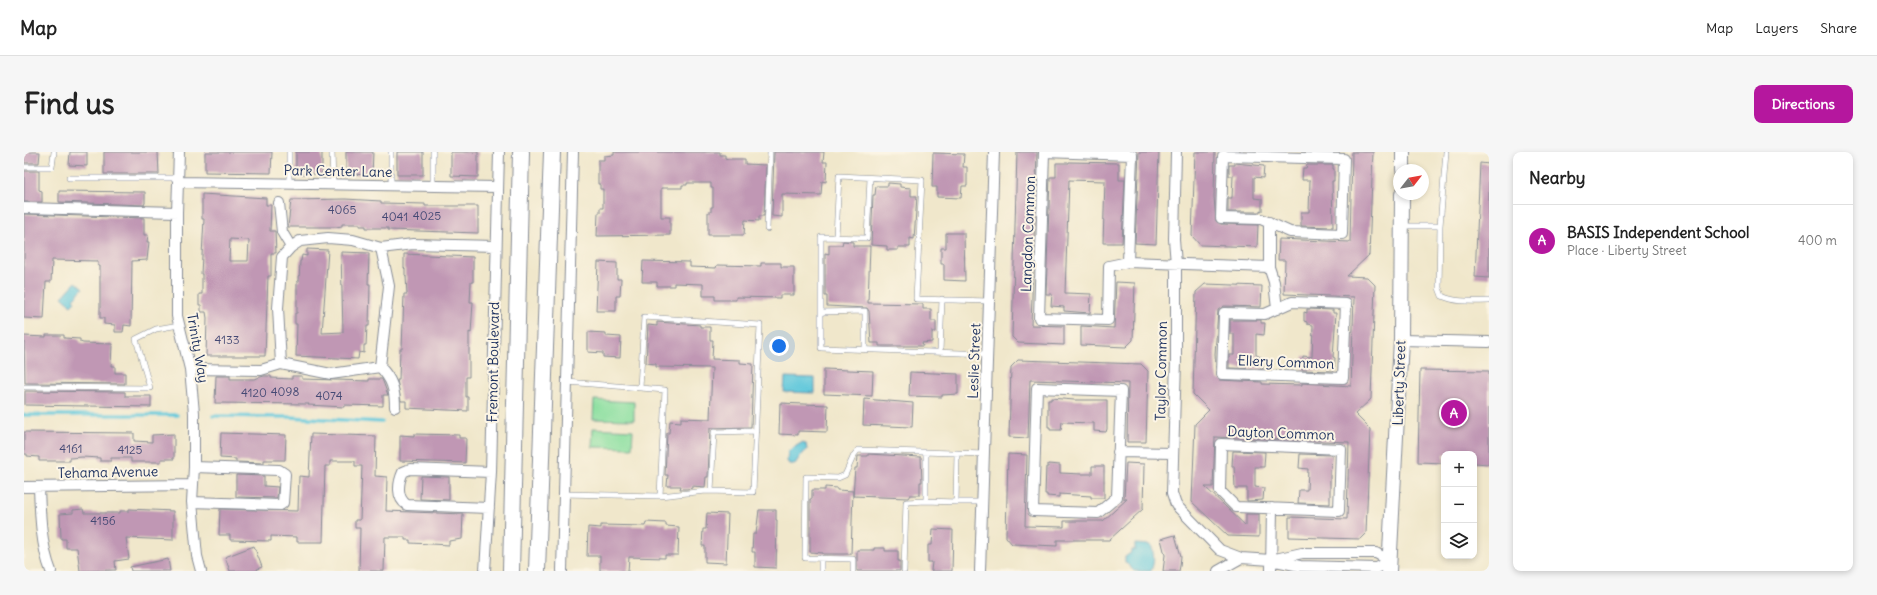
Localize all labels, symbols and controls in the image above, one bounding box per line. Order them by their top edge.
text: Map [20,16,57,40]
text: Map [1706,19,1733,37]
text: Layers [1755,19,1798,37]
text: Share [1820,19,1857,37]
button: Directions [1754,85,1853,123]
text: Find us [24,86,115,122]
street label: Park Center Lane [283,161,393,181]
north arrow [1393,164,1429,200]
text: Nearby [1529,167,1585,189]
street label: Langdon Common [1017,175,1039,293]
house number: 4065 [328,202,356,217]
house number: 4025 [413,208,441,223]
house number: 4041 [382,209,408,224]
text: BASIS Independent School [1567,223,1749,242]
text: A [1538,232,1546,249]
text: 400 m [1798,232,1837,249]
text: Place · Liberty Street [1567,242,1687,259]
street label: Fremont Boulevard [483,301,503,423]
street label: Trinity Way [183,312,213,384]
street label: Taylor Common [1151,321,1171,421]
street label: Leslie Street [964,323,984,399]
house number: 4133 [214,332,240,347]
your location [769,336,789,356]
street label: Liberty Street [1389,340,1409,426]
street label: Ellery Common [1237,351,1335,373]
house number: 4098 [271,384,299,399]
house number: 4120 [241,385,267,400]
house number: 4074 [315,388,343,403]
pin: A [1441,398,1467,428]
street label: Dayton Common [1227,422,1335,444]
house number: 4161 [59,441,83,456]
house number: 4125 [117,442,143,457]
map controls [1441,451,1477,559]
button: + [1441,451,1477,487]
street label: Tehama Avenue [58,462,158,482]
button: − [1441,487,1477,523]
house number: 4156 [90,513,116,528]
button: layers [1441,523,1477,559]

